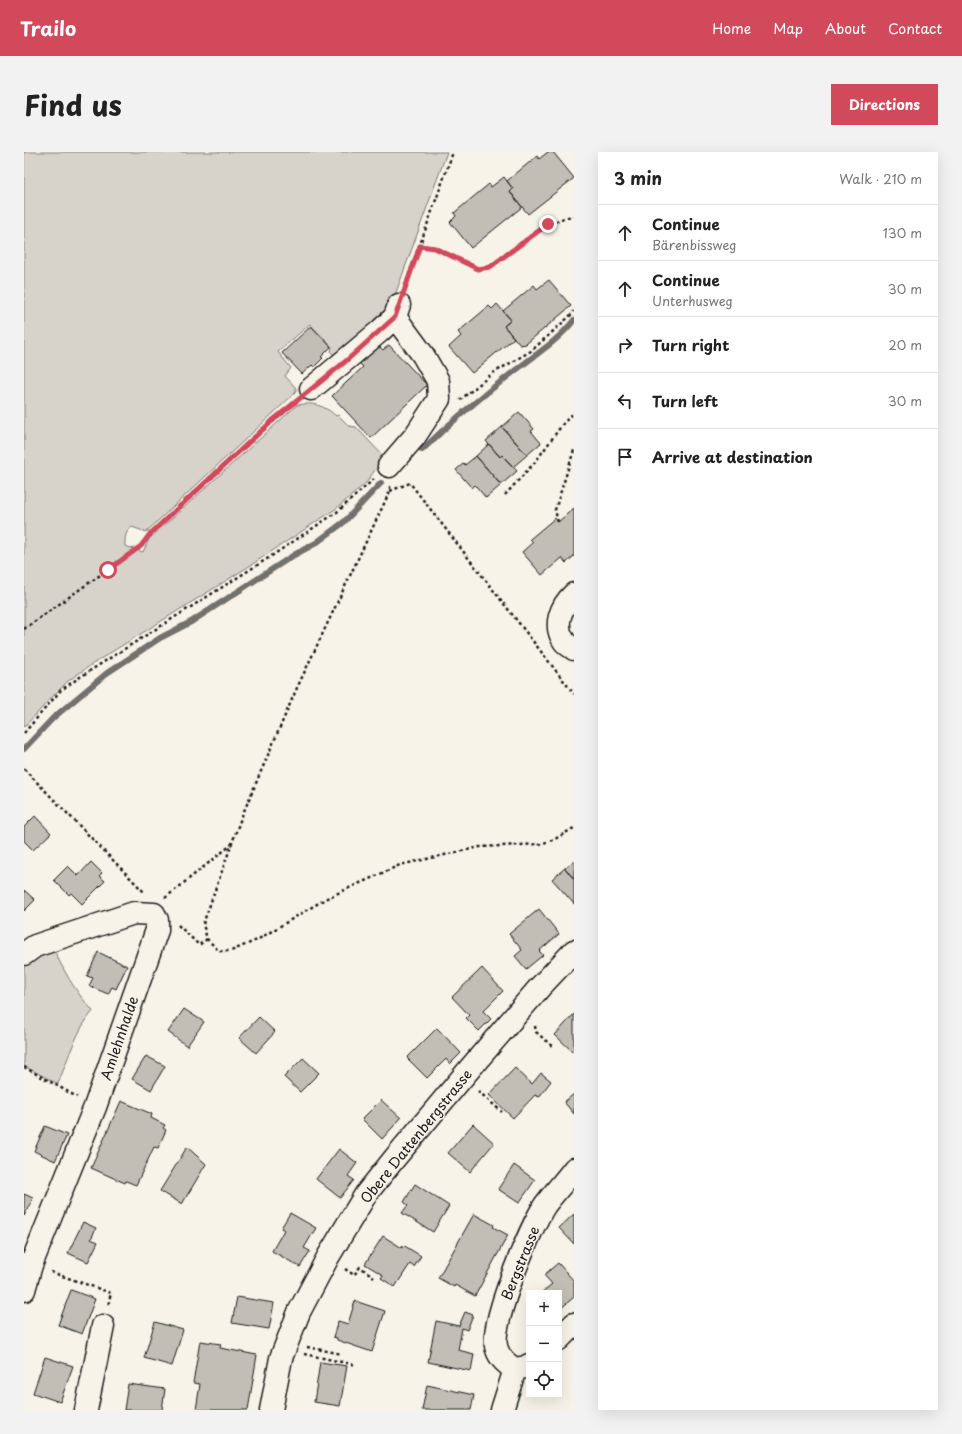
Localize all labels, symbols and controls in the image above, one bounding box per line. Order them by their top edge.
text: Trailo [20,14,76,42]
text: Home [712,18,751,39]
text: Map [773,18,803,39]
text: About [825,18,866,39]
text: Contact [888,18,942,39]
text: Find us [24,83,122,126]
button: Directions [831,84,938,125]
text: 3 min [614,165,662,191]
text: Walk · 210 m [839,169,922,188]
text: Continue [652,212,720,235]
route end [539,215,557,233]
icon: ahead [614,222,636,244]
text: 130 m [883,223,922,242]
text: Bärenbissweg [652,235,737,254]
text: Continue [652,268,720,291]
icon: ahead [614,278,636,300]
text: 30 m [888,279,922,298]
text: Unterhusweg [652,291,733,310]
text: Turn right [652,333,729,356]
icon: right [614,334,636,356]
text: 20 m [888,335,922,354]
text: Turn left [652,389,718,412]
icon: left [614,390,636,412]
text: 30 m [888,391,922,410]
text: Arrive at destination [652,445,813,468]
icon: arrive [614,446,636,468]
route start [99,561,117,579]
street label: Amlehnhalde [95,993,143,1083]
street label: Obere Dattenbergstrasse [355,1064,477,1208]
street label: Bergstrasse [496,1223,544,1303]
map controls [526,1290,562,1398]
button: + [526,1290,562,1326]
button: − [526,1326,562,1362]
button: locate [526,1362,562,1398]

